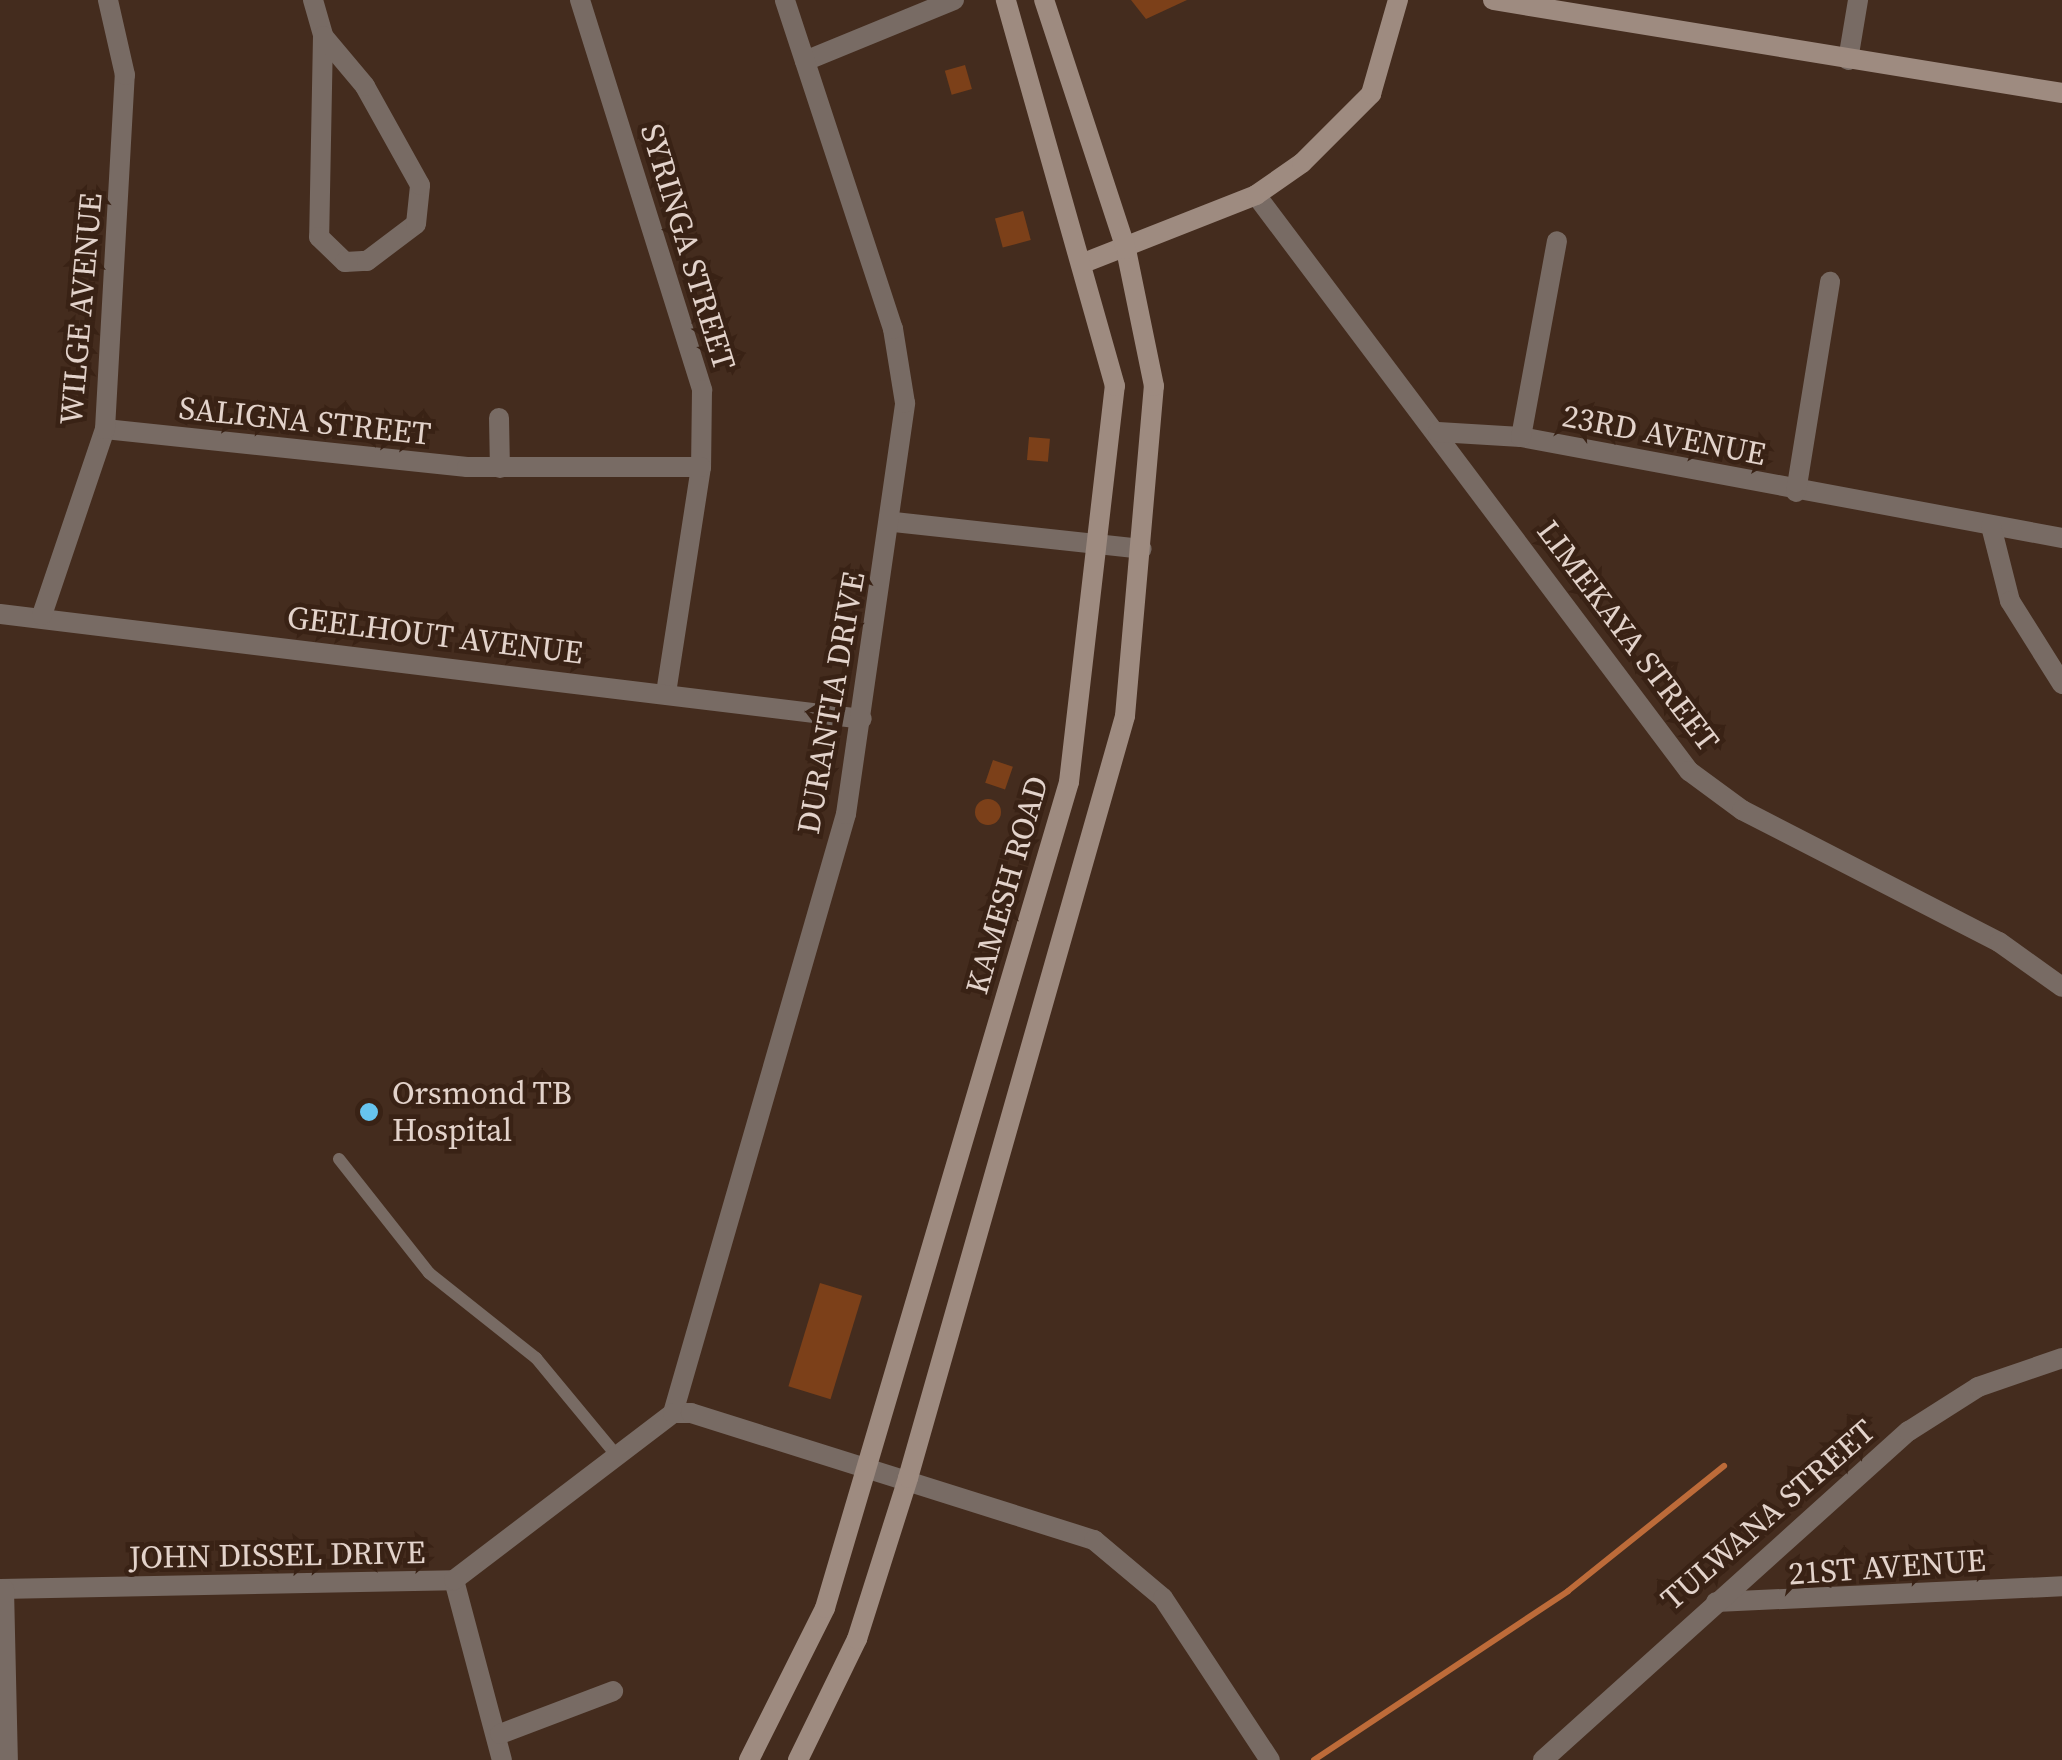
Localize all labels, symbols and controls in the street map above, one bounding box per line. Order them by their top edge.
street label: SYRINGA STREET [632,119,744,375]
street label: WILGE AVENUE [52,191,110,427]
street label: SALIGNA STREET [177,389,433,453]
street label: 23RD AVENUE [1559,396,1769,474]
street label: LIMEKAYA STREET [1529,513,1727,759]
street label: DURANTIA DRIVE [789,569,873,837]
street label: GEELHOUT AVENUE [285,598,585,672]
street label: KAMESH ROAD [958,772,1056,998]
place label: Orsmond TB Hospital [392,1075,573,1150]
marker: Orsmond TB Hospital [356,1099,382,1125]
street label: TULWANA STREET [1653,1412,1883,1618]
street label: JOHN DISSEL DRIVE [128,1533,426,1577]
street label: 21ST AVENUE [1787,1541,1987,1593]

